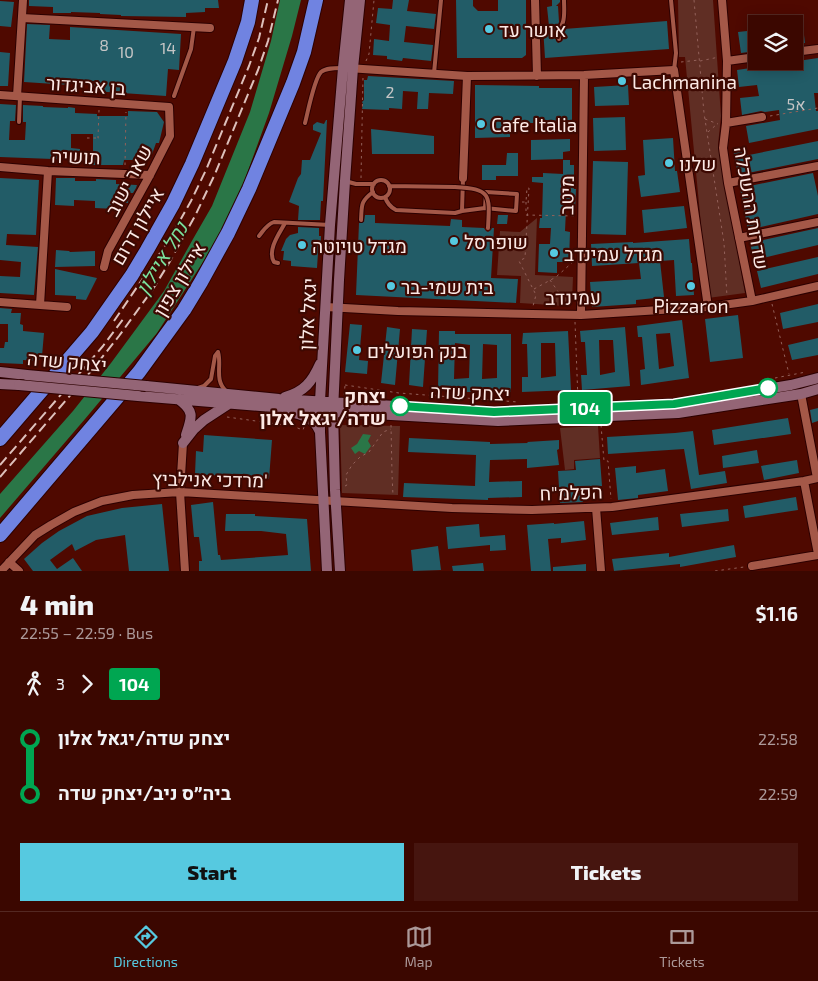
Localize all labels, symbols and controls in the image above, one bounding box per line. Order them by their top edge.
map controls [748,15,803,70]
button: layers [748,15,803,70]
place label: אושר עד [499,18,566,41]
marker: אושר עד [483,23,495,35]
house number: 8 [99,35,109,54]
house number: 14 [160,38,176,57]
house number: 10 [118,42,134,61]
place label: Lachmanina [632,70,737,93]
street label: בן אביגדור [45,71,127,99]
marker: Lachmanina [616,75,628,87]
house number: 2 [386,82,395,101]
house number: 5א [787,94,805,113]
place label: Cafe Italia [491,113,577,136]
marker: Cafe Italia [475,118,487,130]
street label: שאר ישוב [100,140,156,220]
street label: תושיה [51,144,101,168]
street label: שדרות ההשכלה [730,145,774,271]
place label: שלנו [679,152,716,175]
marker: שלנו [663,157,675,169]
street label: מיטב [554,175,578,215]
street label: איילון דרום [106,183,168,269]
water label: נחל איילון [130,216,194,299]
place label: שופרסל [464,230,528,253]
place label: מגדל טויוטה [312,234,407,257]
marker: שופרסל [448,235,460,247]
street label: איילון צפון [148,238,210,320]
marker: מגדל טויוטה [296,239,308,251]
place label: מגדל עמינדב [564,242,663,265]
marker: מגדל עמינדב [548,247,560,259]
place label: בית שמי-בר [401,275,494,298]
street label: יגאל אלון [294,277,320,351]
marker: בית שמי-בר [385,280,397,292]
marker: Pizzaron [685,280,697,292]
street label: עמינדב [545,285,601,309]
place label: Pizzaron [654,294,728,317]
place label: בנק הפועלים [367,339,467,362]
marker: בנק הפועלים [351,344,363,356]
street label: יצחק שדה [26,346,108,376]
unlabelled marker [758,378,778,398]
street label: יצחק שדה [430,379,510,405]
place label: יצחק שדה/יגאל אלון [260,384,386,429]
line badge: 104 [556,392,614,424]
marker: יצחק שדה/יגאל אלון [390,396,410,416]
text: 104 [570,397,600,419]
street label: מרדכי אנילביץ' [152,466,268,492]
street label: הפלמ"ח [539,479,603,505]
text: 4 min [20,587,94,621]
text: $1.16 [756,602,798,625]
text: 22:55 – 22:59 · Bus [20,623,153,642]
icon: walk [20,670,48,698]
icon: forward [73,670,101,698]
text: 104 [119,673,150,695]
text: 3 [56,674,65,693]
text: יצחק שדה/יגאל אלון [58,726,230,749]
text: 22:58 [758,729,798,748]
text: ביה״ס ניב/יצחק שדה [58,781,231,804]
text: 22:59 [759,784,798,803]
button: Start [20,843,404,901]
button: Tickets [414,843,798,901]
tab: Directions [113,923,178,970]
tab: Map [405,923,433,970]
tab: Tickets [659,923,705,970]

